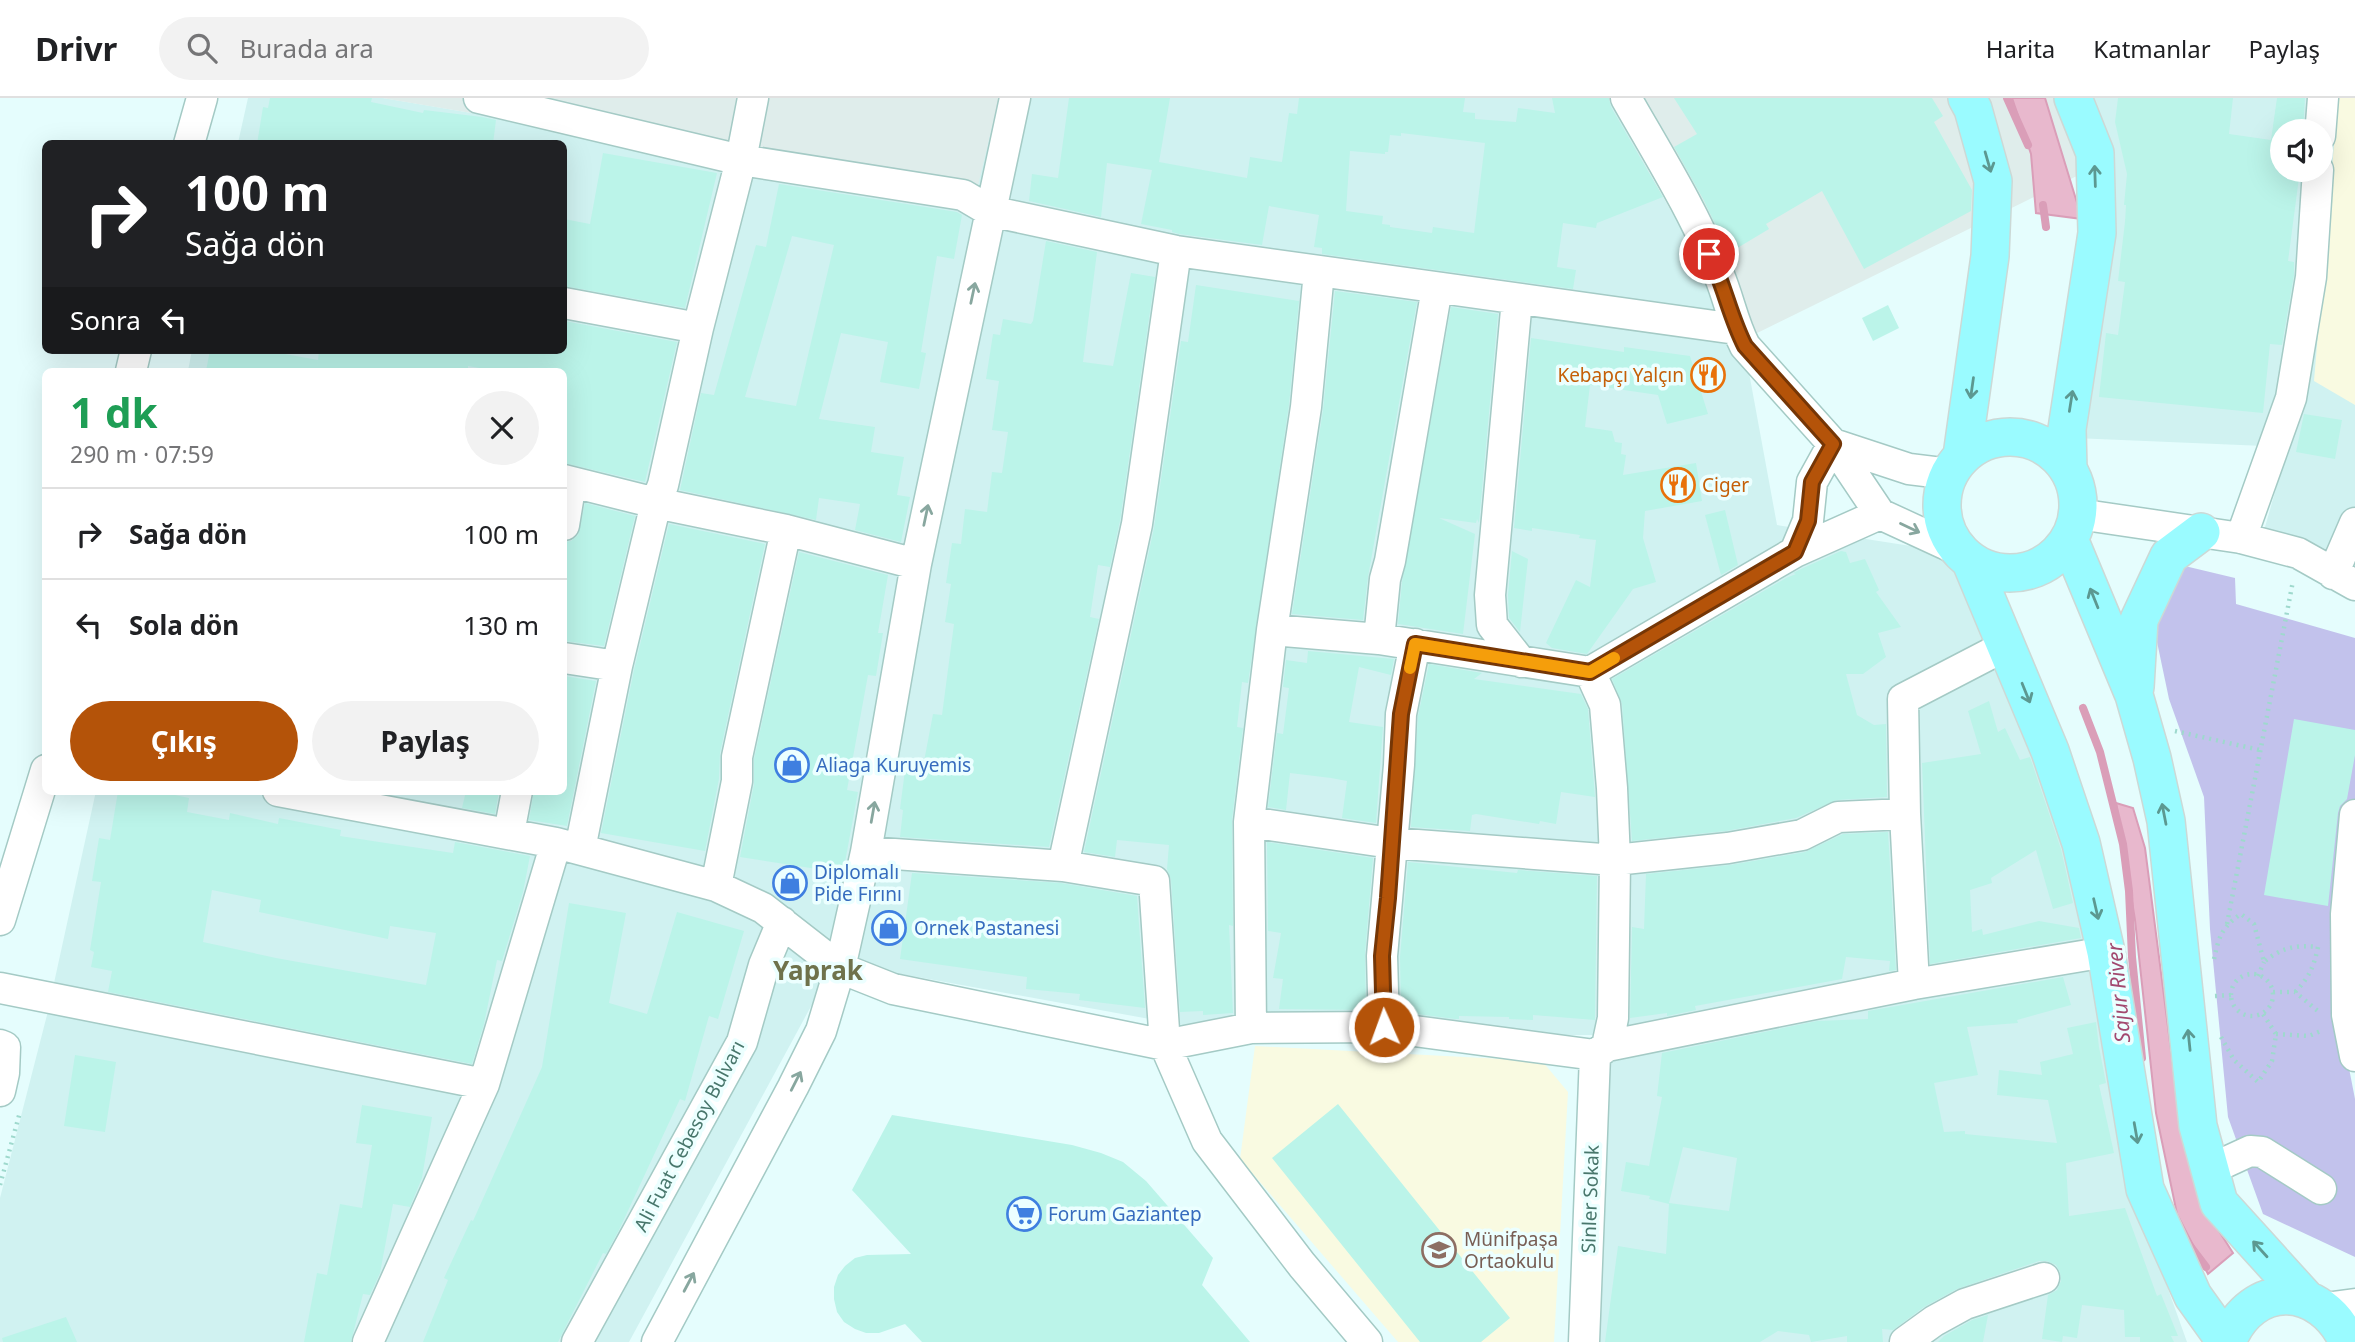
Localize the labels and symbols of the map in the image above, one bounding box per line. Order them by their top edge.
one-way arrow [1982,151,1995,173]
one-way arrow [2089,165,2102,188]
pin [1679,224,1739,284]
one-way arrow [966,282,980,305]
restaurant icon: Kebapçı Yalçın [1689,356,1727,394]
place label: Kebapçı Yalçın [1557,362,1684,388]
one-way arrow [1965,376,1978,399]
one-way arrow [2065,390,2078,413]
restaurant icon: Ciger [1659,466,1697,504]
place label: Ciger [1702,472,1749,498]
one-way arrow [920,504,934,527]
one-way arrow [1899,521,1920,535]
one-way arrow [2087,588,2100,610]
one-way arrow [2021,681,2034,703]
shop icon: Aliaga Kuruyemis [773,746,811,784]
place label: Aliaga Kuruyemis [816,752,971,778]
one-way arrow [867,801,880,824]
one-way arrow [2156,803,2170,826]
place label: Diplomalı Pide Fırını [814,859,902,907]
shop icon: Diplomalı Pide Fırını [771,864,809,902]
one-way arrow [2090,897,2103,920]
shop icon: Ornek Pastanesi [870,909,908,947]
place label: Ornek Pastanesi [914,915,1059,941]
water label: Sajur River [2100,940,2136,1044]
district label: Yaprak [773,952,864,988]
position arrow [1347,990,1421,1064]
one-way arrow [2183,1030,2196,1052]
street label: Ali Fuat Cebesoy Bulvarı [628,1036,750,1236]
one-way arrow [789,1071,803,1092]
one-way arrow [2130,1121,2143,1144]
street label: Sinler Sokak [1575,1144,1605,1254]
supermarket icon: Forum Gaziantep [1005,1195,1043,1233]
place label: Forum Gaziantep [1048,1201,1202,1227]
place label: Münifpaşa Ortaokulu [1464,1226,1558,1274]
school or university icon: Münifpaşa Ortaokulu [1420,1231,1458,1269]
one-way arrow [2253,1240,2269,1258]
one-way arrow [683,1272,696,1293]

